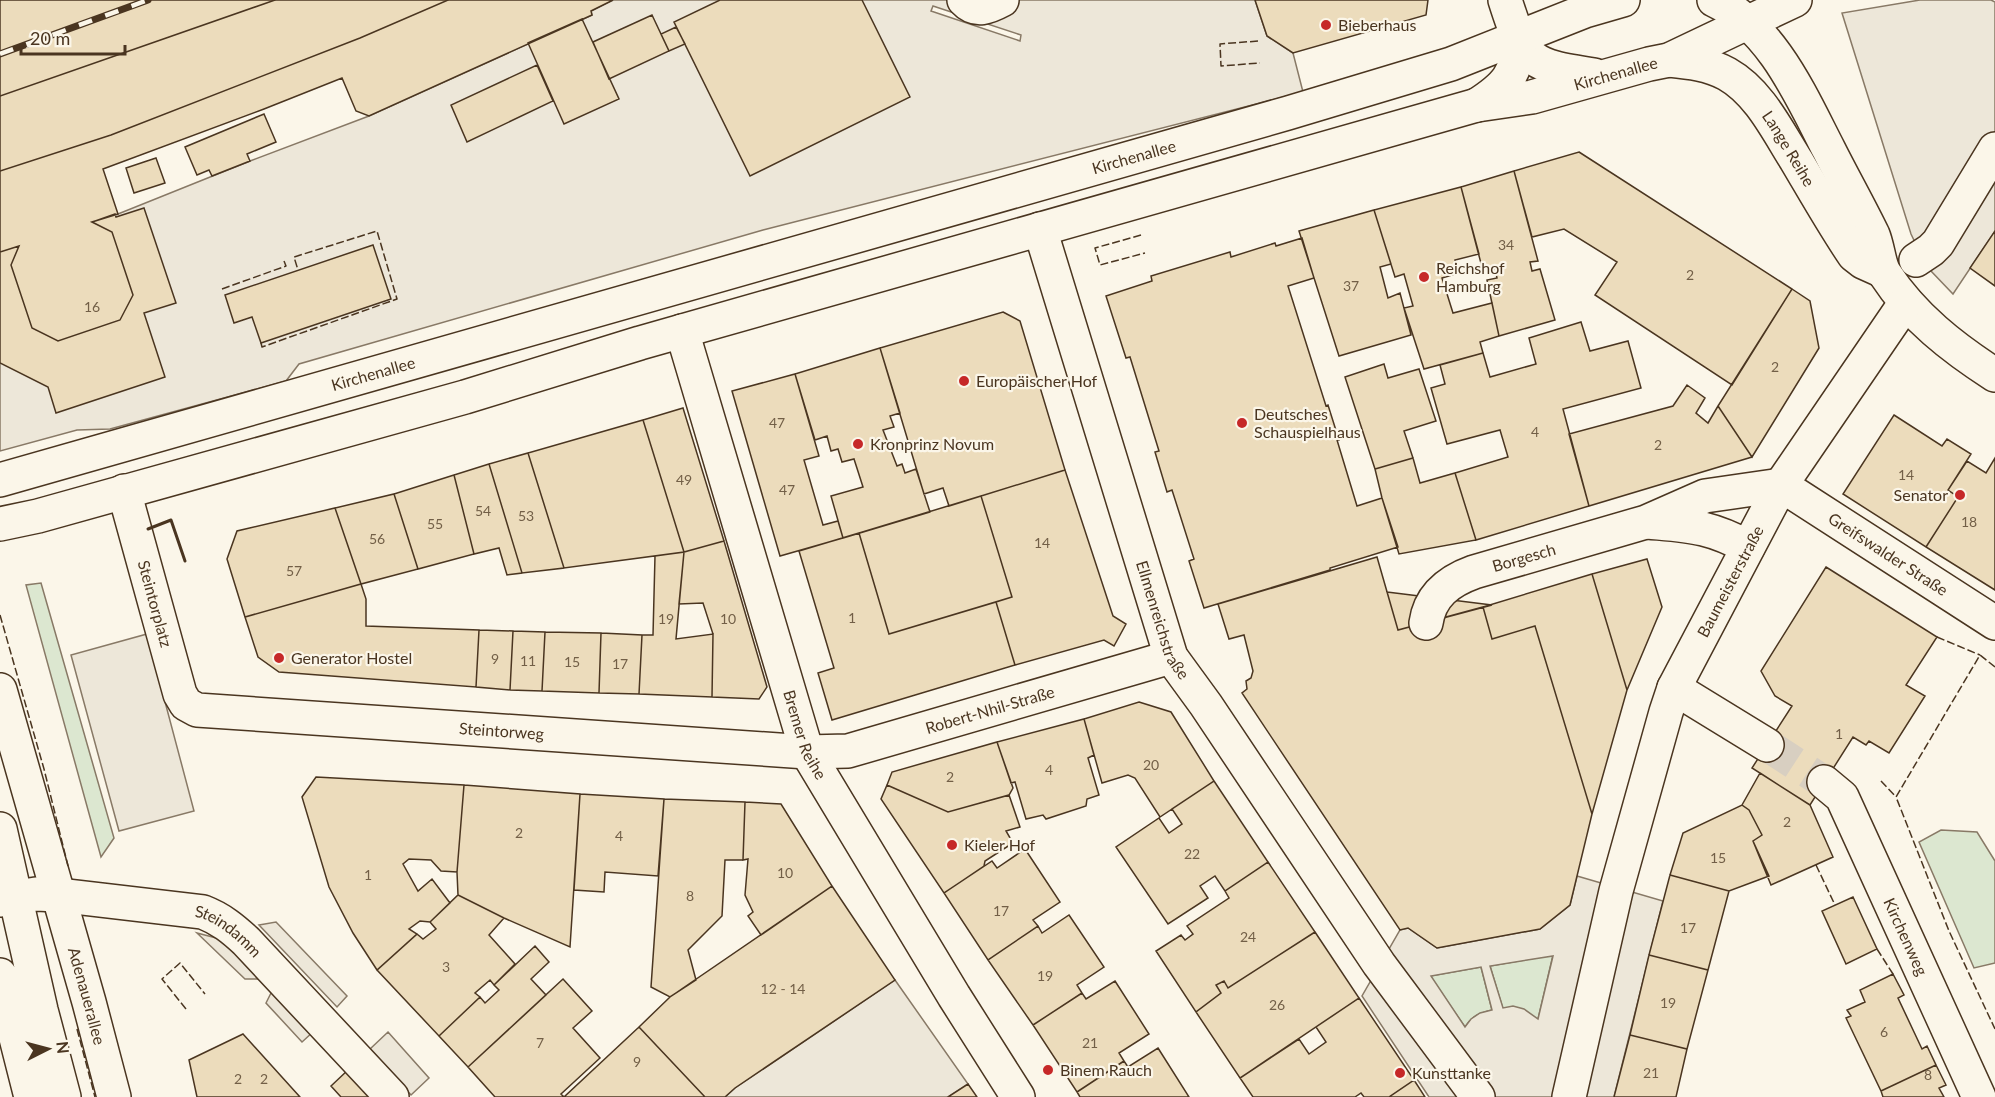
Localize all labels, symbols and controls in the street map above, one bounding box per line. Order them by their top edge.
place label: Bieberhaus [1338,15,1416,34]
scale bar [21,18,124,56]
marker: Bieberhaus [1319,18,1333,32]
text: 20 m [30,27,70,49]
street label: Kirchenallee [1571,53,1659,94]
street label: Lange Reihe [1759,107,1819,190]
street label: Kirchenallee [1090,135,1178,177]
house number: 34 [1498,236,1514,253]
place label: Reichshof Hamburg [1436,258,1505,295]
house number: 2 [1686,266,1694,283]
marker: Reichshof Hamburg [1417,270,1431,284]
house number: 37 [1343,277,1359,294]
house number: 16 [84,298,100,315]
street label: Kirchenallee [329,352,417,394]
house number: 2 [1771,358,1779,375]
place label: Europäischer Hof [976,371,1098,390]
marker: Europäischer Hof [957,374,971,388]
place label: Deutsches Schauspielhaus [1254,404,1361,441]
house number: 47 [769,414,785,431]
marker: Deutsches Schauspielhaus [1235,416,1249,430]
house number: 4 [1531,423,1539,440]
place label: Kronprinz Novum [870,434,994,453]
house number: 2 [1654,436,1662,453]
marker: Kronprinz Novum [851,437,865,451]
house number: 14 [1898,466,1914,483]
house number: 49 [676,471,692,488]
house number: 47 [779,481,795,498]
place label: Senator [1894,485,1948,504]
marker: Senator [1953,488,1967,502]
house number: 54 [475,502,491,519]
house number: 53 [518,507,534,524]
street label: Greifswalder Straße [1825,508,1952,599]
house number: 18 [1961,513,1977,530]
house number: 55 [427,515,443,532]
street label: Baumeisterstraße [1693,522,1767,640]
house number: 56 [369,530,385,547]
house number: 14 [1034,534,1050,551]
street label: Borgesch [1490,539,1558,575]
street label: Steintorplatz [135,558,177,649]
street label: Ellmenreichstraße [1133,558,1194,683]
house number: 57 [286,562,302,579]
house number: 1 [848,609,856,626]
house number: 19 [658,610,674,627]
house number: 10 [720,610,736,627]
place label: Generator Hostel [291,648,412,667]
house number: 9 [491,650,499,667]
marker: Generator Hostel [272,651,286,665]
house number: 11 [520,652,536,669]
house number: 15 [564,653,580,670]
house number: 17 [612,655,628,672]
street label: Robert-Nhil-Straße [923,681,1057,737]
street label: Bremer Reihe [780,687,831,782]
street label: Steintorweg [458,718,545,743]
house number: 1 [1835,725,1843,742]
house number: 20 [1143,756,1159,773]
house number: 4 [1045,761,1053,778]
house number: 2 [946,768,954,785]
house number: 2 [1783,813,1791,830]
house number: 2 [515,824,523,841]
house number: 4 [615,827,623,844]
place label: Kieler Hof [964,835,1036,854]
marker: Kieler Hof [945,838,959,852]
house number: 22 [1184,845,1200,862]
house number: 15 [1710,849,1726,866]
house number: 10 [777,864,793,881]
house number: 1 [364,866,372,883]
house number: 8 [686,887,694,904]
street label: Kirchenweg [1880,895,1932,978]
street label: Steindamm [194,901,266,961]
house number: 17 [993,902,1009,919]
house number: 17 [1680,919,1696,936]
house number: 24 [1240,928,1256,945]
street label: Adenauerallee [65,945,110,1047]
house number: 3 [442,958,450,975]
house number: 19 [1037,967,1053,984]
house number: 12 - 14 [761,980,805,997]
house number: 19 [1660,994,1676,1011]
house number: 26 [1269,996,1285,1013]
north arrow [18,1019,78,1079]
house number: 6 [1880,1023,1888,1040]
house number: 7 [536,1034,544,1051]
house number: 21 [1082,1034,1098,1051]
text: N [53,1040,74,1055]
house number: 9 [633,1053,641,1070]
place label: Binem Rauch [1060,1060,1152,1079]
marker: Binem Rauch [1041,1063,1055,1077]
place label: Kunsttanke [1412,1063,1491,1082]
house number: 21 [1643,1064,1659,1081]
marker: Kunsttanke [1393,1066,1407,1080]
house number: 8 [1924,1066,1932,1083]
house number: 2 [234,1070,242,1087]
house number: 2 [260,1070,268,1087]

